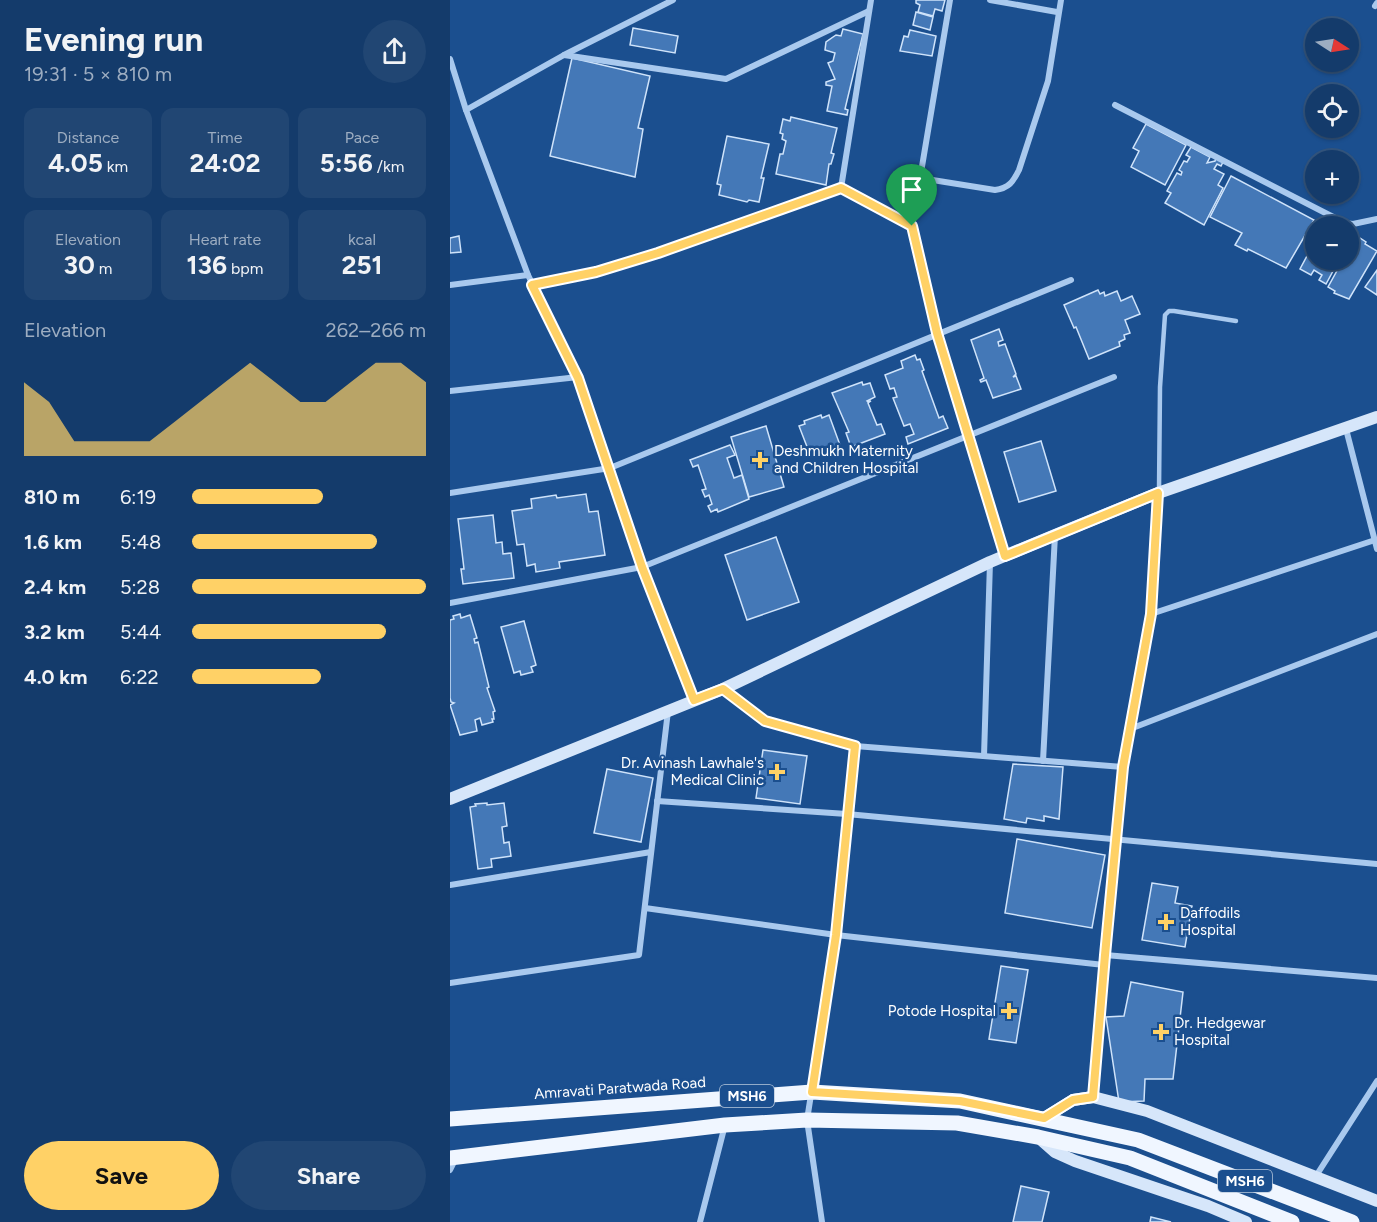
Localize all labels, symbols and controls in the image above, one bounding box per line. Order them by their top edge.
north arrow [1305,18,1359,72]
map controls [1305,18,1359,270]
text: Evening run [24,20,203,59]
button: share [363,20,426,83]
text: 19:31 · 5 × 810 m [24,62,172,86]
button: locate [1305,84,1359,138]
text: Distance [57,128,119,147]
text: Time [208,128,242,147]
text: Pace [345,128,379,147]
text: 4.05 [48,147,103,179]
text: 24:02 [189,147,261,179]
text: 5:56 [320,147,373,179]
button: + [1305,150,1359,204]
text: km [103,157,128,176]
text: /km [373,157,404,176]
pin [886,164,937,226]
icon: arrive [895,173,928,206]
button: − [1305,216,1359,270]
text: Elevation [55,230,121,249]
text: Heart rate [189,230,261,249]
text: kcal [348,230,376,249]
text: 30 [64,249,95,281]
text: 136 [187,249,227,281]
text: 251 [341,249,383,281]
text: m [95,259,112,278]
text: bpm [227,259,263,278]
text: Elevation [24,318,106,342]
text: 262–266 m [326,318,426,342]
place label: Deshmukh Maternity and Children Hospital [774,442,919,477]
marker: Deshmukh Maternity and Children Hospital [751,451,769,469]
text: 810 m [24,485,80,509]
text: 6:19 [120,485,156,509]
text: 1.6 km [24,530,82,554]
text: 5:48 [120,530,161,554]
text: 2.4 km [24,575,86,599]
text: 5:28 [120,575,160,599]
text: 3.2 km [24,620,85,644]
text: 5:44 [120,620,161,644]
text: 4.0 km [24,665,88,689]
text: 6:22 [120,665,159,689]
place label: Dr. Avinash Lawhale's Medical Clinic [621,754,764,789]
marker: Dr. Avinash Lawhale's Medical Clinic [768,763,786,781]
place label: Daffodils Hospital [1180,904,1240,939]
marker: Daffodils Hospital [1157,913,1175,931]
place label: Potode Hospital [888,1002,996,1020]
marker: Potode Hospital [1000,1002,1018,1020]
place label: Dr. Hedgewar Hospital [1174,1014,1266,1049]
marker: Dr. Hedgewar Hospital [1152,1023,1170,1041]
street label: Amravati Paratwada Road [534,1073,706,1103]
road number: MSH6 [720,1085,774,1107]
button: Save [24,1141,219,1210]
button: Share [231,1141,426,1210]
road number: MSH6 [1218,1170,1272,1192]

